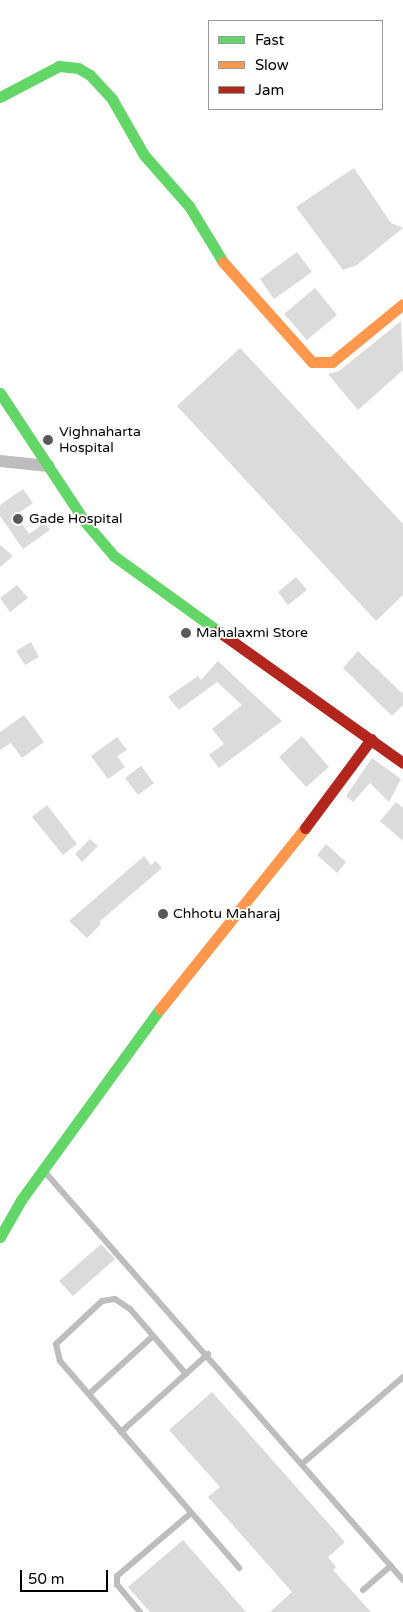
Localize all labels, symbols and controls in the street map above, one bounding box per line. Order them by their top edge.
legend [208,20,383,110]
text: Fast [255,31,284,49]
text: Slow [255,56,289,74]
text: Jam [255,81,284,99]
place label: Vighnaharta Hospital [59,424,141,457]
marker: Vighnaharta Hospital [41,433,55,447]
place label: Gade Hospital [29,511,122,527]
marker: Gade Hospital [11,512,25,526]
place label: Mahalaxmi Store [196,625,308,641]
marker: Mahalaxmi Store [180,627,192,639]
place label: Chhotu Maharaj [173,906,280,922]
marker: Chhotu Maharaj [157,908,169,920]
scale bar [22,1560,110,1592]
text: 50 m [28,1570,65,1588]

